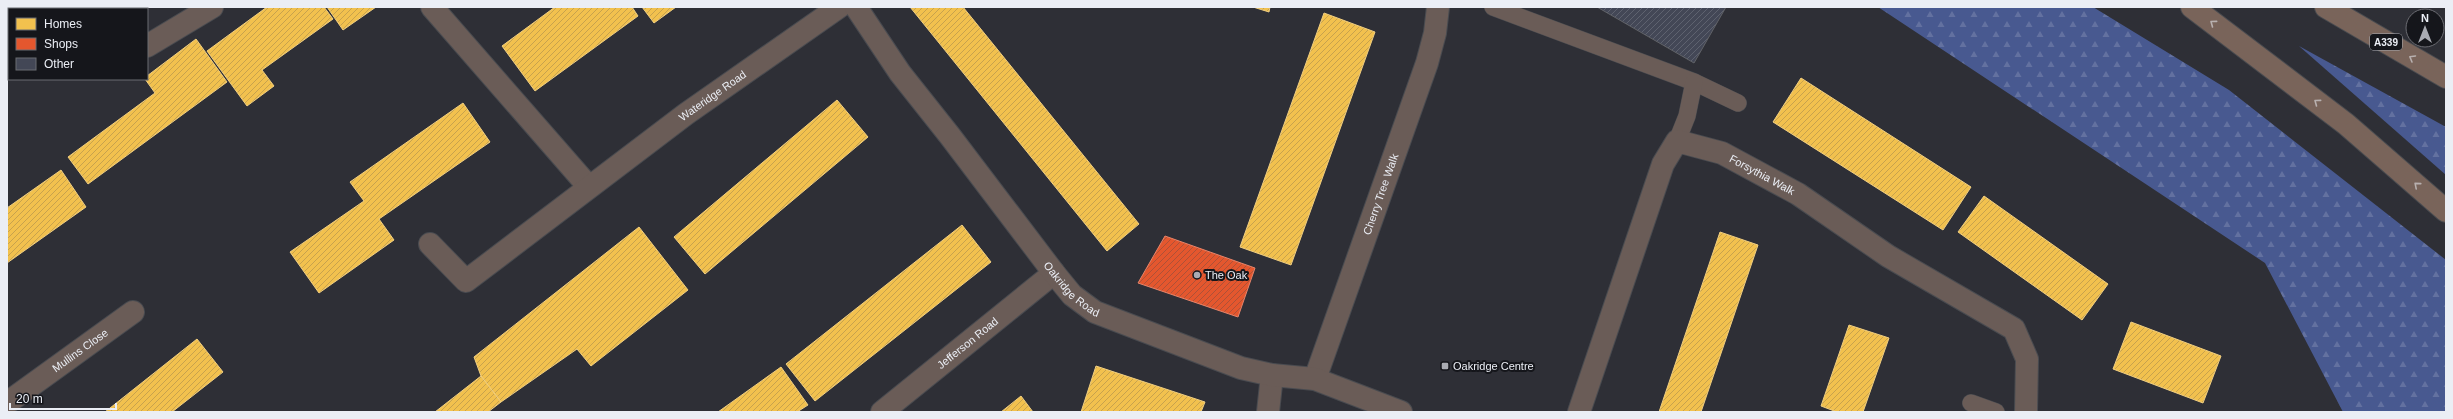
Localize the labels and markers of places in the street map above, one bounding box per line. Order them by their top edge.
place label: The Oak [1205,269,1248,281]
marker: The Oak [1192,270,1202,280]
place label: Oakridge Centre [1453,360,1534,372]
marker: Oakridge Centre [1440,361,1450,371]

